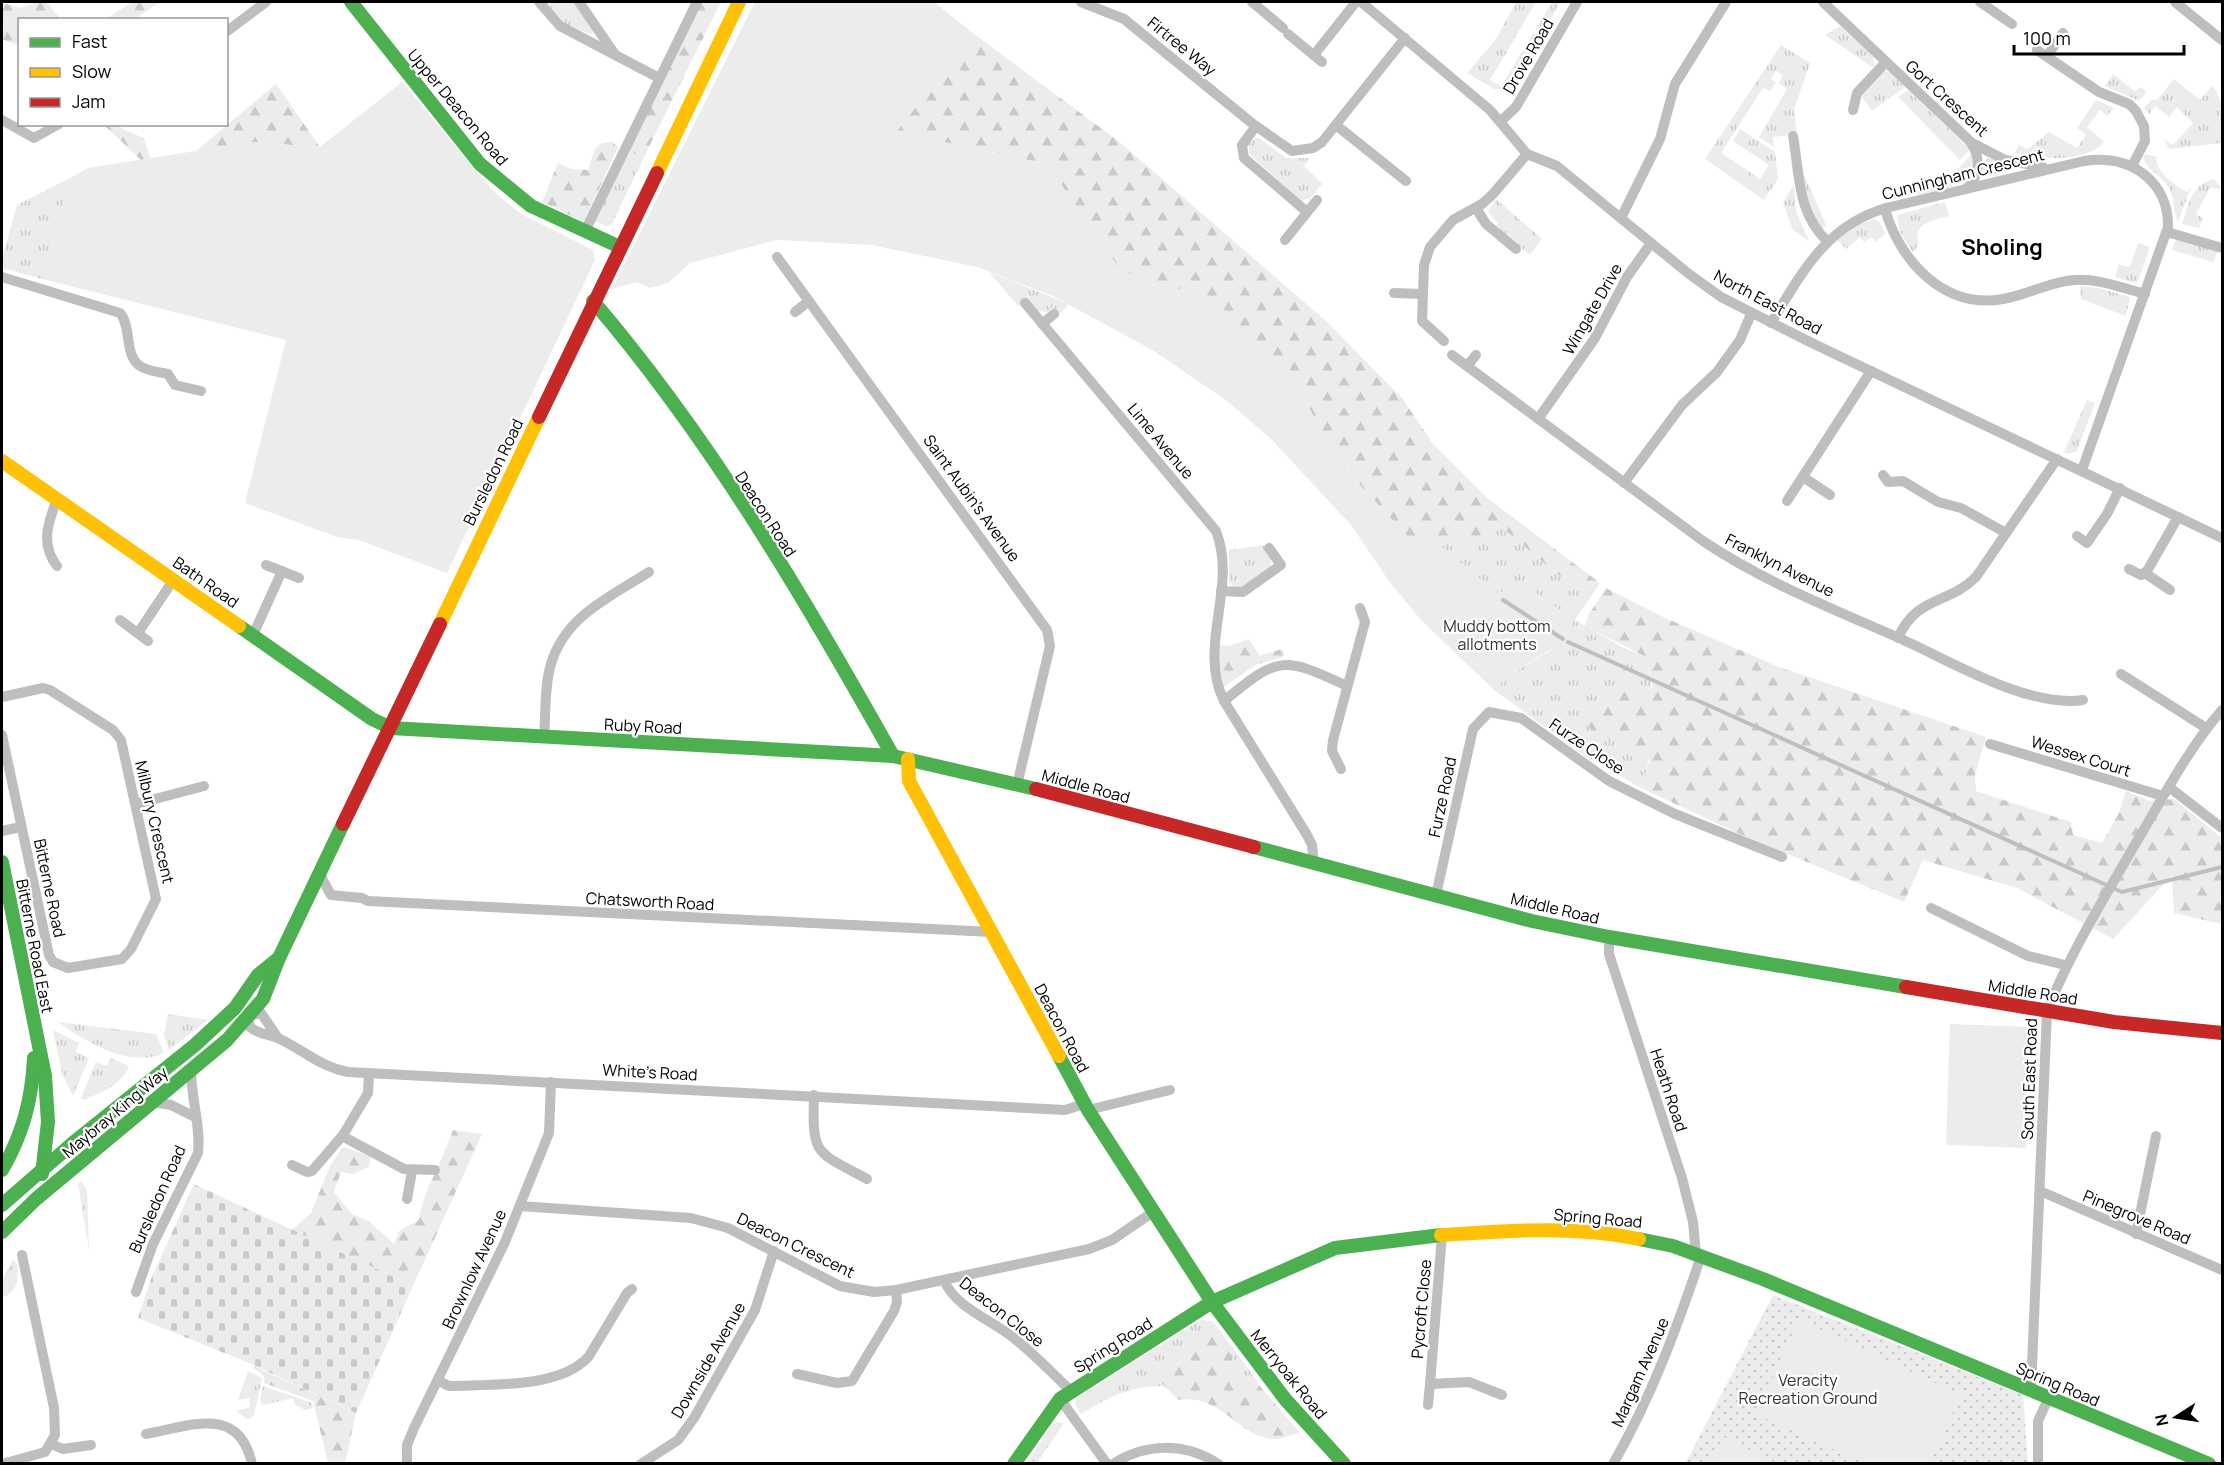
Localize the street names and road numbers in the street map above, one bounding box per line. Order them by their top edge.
street label: Firtree Way [1143,11,1221,81]
street label: Drove Road [1498,14,1558,98]
street label: Upper Deacon Road [403,44,513,170]
street label: Gort Crescent [1901,55,1993,141]
street label: Cunningham Crescent [1880,143,2046,205]
street label: Wingate Drive [1557,259,1627,359]
street label: North East Road [1710,264,1826,340]
street label: Lime Avenue [1123,398,1199,484]
street label: Bursledon Road [458,415,528,529]
street label: Saint Aubin's Avenue [918,430,1026,566]
street label: Deacon Road [730,467,802,561]
street label: Franklyn Avenue [1722,528,1838,602]
street label: Bath Road [169,551,243,613]
street label: Ruby Road [603,713,683,739]
street label: Furze Close [1545,713,1629,779]
street label: Wessex Court [2028,730,2134,782]
street label: Furze Road [1423,755,1461,839]
street label: Milbury Crescent [130,758,180,886]
street label: Middle Road [1040,764,1132,808]
street label: Bitterne Road [29,837,71,939]
street label: Bitterne Road East [11,877,59,1015]
street label: Chatsworth Road [585,887,715,915]
street label: Middle Road [1509,887,1601,929]
street label: Middle Road [1987,974,2079,1010]
street label: Deacon Road [1029,980,1095,1076]
street label: South East Road [2016,1018,2042,1140]
street label: Heath Road [1645,1046,1693,1134]
street label: White's Road [602,1059,698,1085]
street label: Maybray King Way [57,1061,173,1163]
street label: Bursledon Road [123,1142,191,1256]
street label: Pinegrove Road [2080,1184,2194,1250]
street label: Spring Road [1553,1203,1643,1233]
street label: Brownlow Avenue [437,1206,511,1332]
street label: Deacon Crescent [734,1207,858,1283]
street label: Pycroft Close [1406,1259,1436,1359]
street label: Deacon Close [955,1272,1049,1352]
street label: Downside Avenue [666,1298,750,1422]
street label: Spring Road [1069,1312,1157,1378]
street label: Margam Avenue [1606,1314,1674,1430]
street label: Merryoak Road [1246,1324,1332,1424]
street label: Spring Road [2013,1356,2103,1412]

